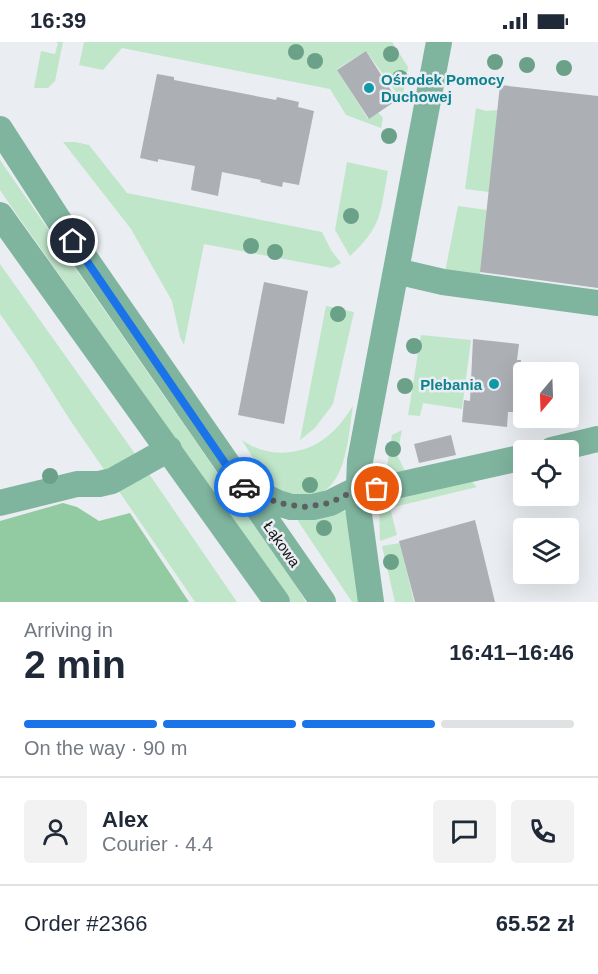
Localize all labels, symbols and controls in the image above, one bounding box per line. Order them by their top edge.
text: 16:39 [30,8,86,33]
place label: Ośrodek Pomocy Duchowej [381,71,505,105]
marker: Ośrodek Pomocy Duchowej [362,81,376,95]
pin [47,215,98,266]
icon: home [56,224,89,257]
north arrow [513,362,579,428]
map controls [513,362,579,584]
place label: Plebania [420,376,483,393]
marker: Plebania [487,377,501,391]
button: locate [513,440,579,506]
courier [214,457,274,517]
pin [351,463,402,514]
icon: car [228,471,261,504]
icon: bag [360,472,393,505]
street label: Łąkowa [260,518,304,571]
button: layers [513,518,579,584]
text: Arriving in [24,619,113,641]
text: 16:41–16:46 [449,640,574,665]
text: 2 min [24,643,126,686]
text: On the way · 90 m [24,737,187,759]
button: person [24,800,87,863]
button: chat [433,800,496,863]
button: phone [511,800,574,863]
text: Alex [102,807,148,832]
text: Courier · 4.4 [102,833,213,855]
text: Order #2366 [24,911,148,936]
text: 65.52 zł [496,911,574,936]

